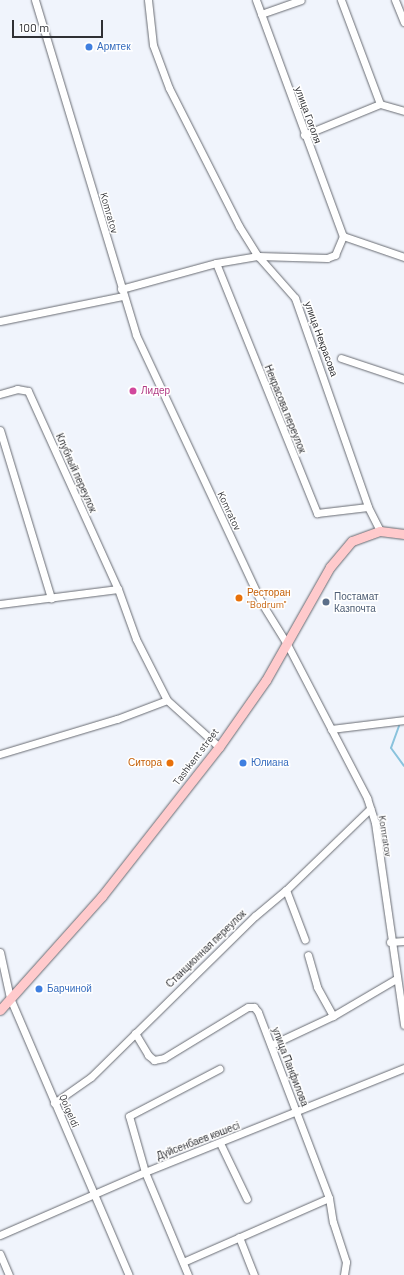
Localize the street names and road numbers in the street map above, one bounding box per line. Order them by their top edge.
street label: улица Гоголя [292,85,324,145]
street label: Komratov [97,191,121,235]
street label: улица Некрасова [302,300,340,378]
street label: Некрасова переулок [262,363,308,455]
street label: Клубный переулок [53,432,99,514]
street label: Komratov [215,489,243,533]
street label: Tashkent street [171,726,221,788]
street label: Komratov [376,814,394,858]
street label: Станционная переулок [164,908,248,990]
street label: улица Панфилова [269,1026,311,1108]
street label: Qoigeldi [57,1093,81,1129]
street label: Дүйсенбаев көшесі [155,1120,241,1162]

